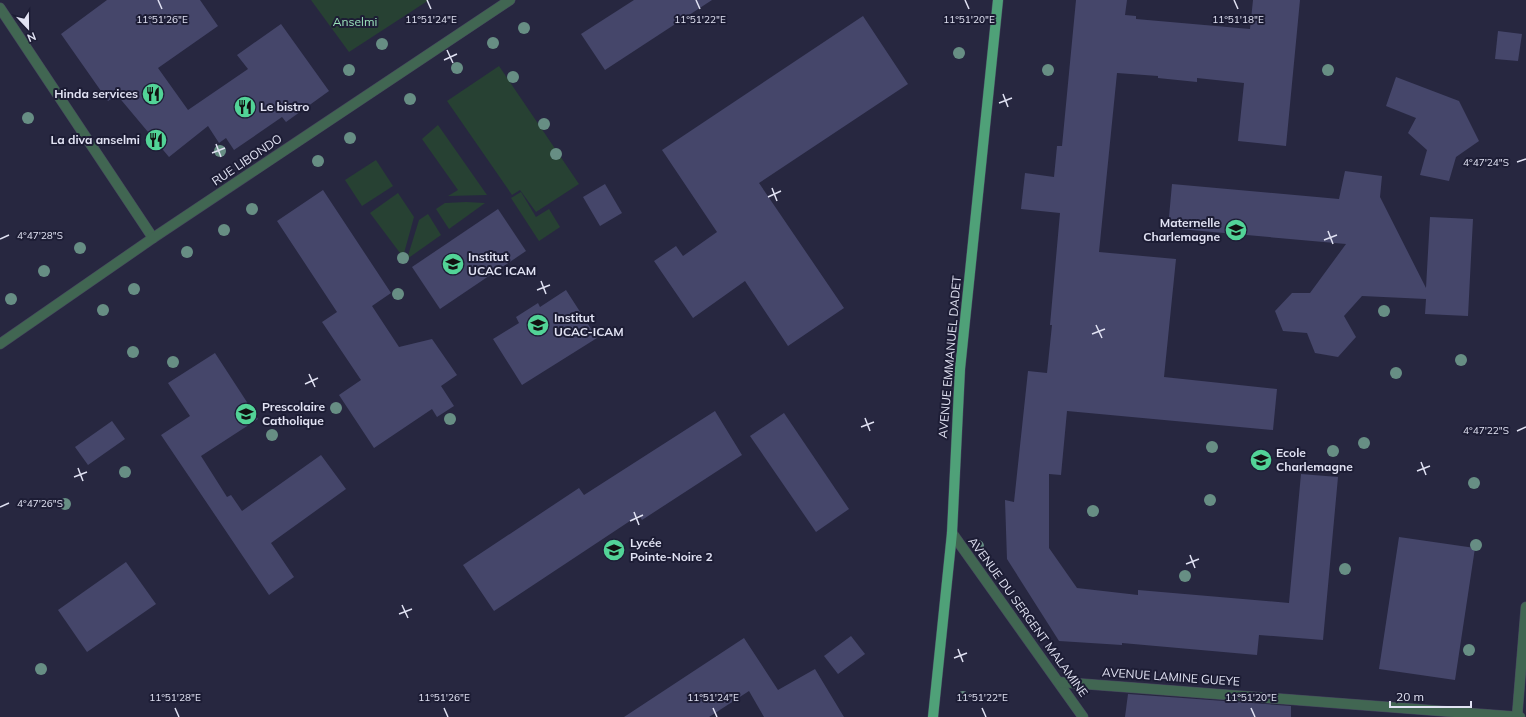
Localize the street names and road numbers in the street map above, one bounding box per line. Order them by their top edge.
street label: RUE LIBONDO [209,131,285,189]
street label: AVENUE EMMANUEL DADET [935,274,964,439]
street label: AVENUE DU SERGENT MALAMINE [965,534,1091,700]
street label: AVENUE LAMINE GUEYE [1102,664,1240,689]

